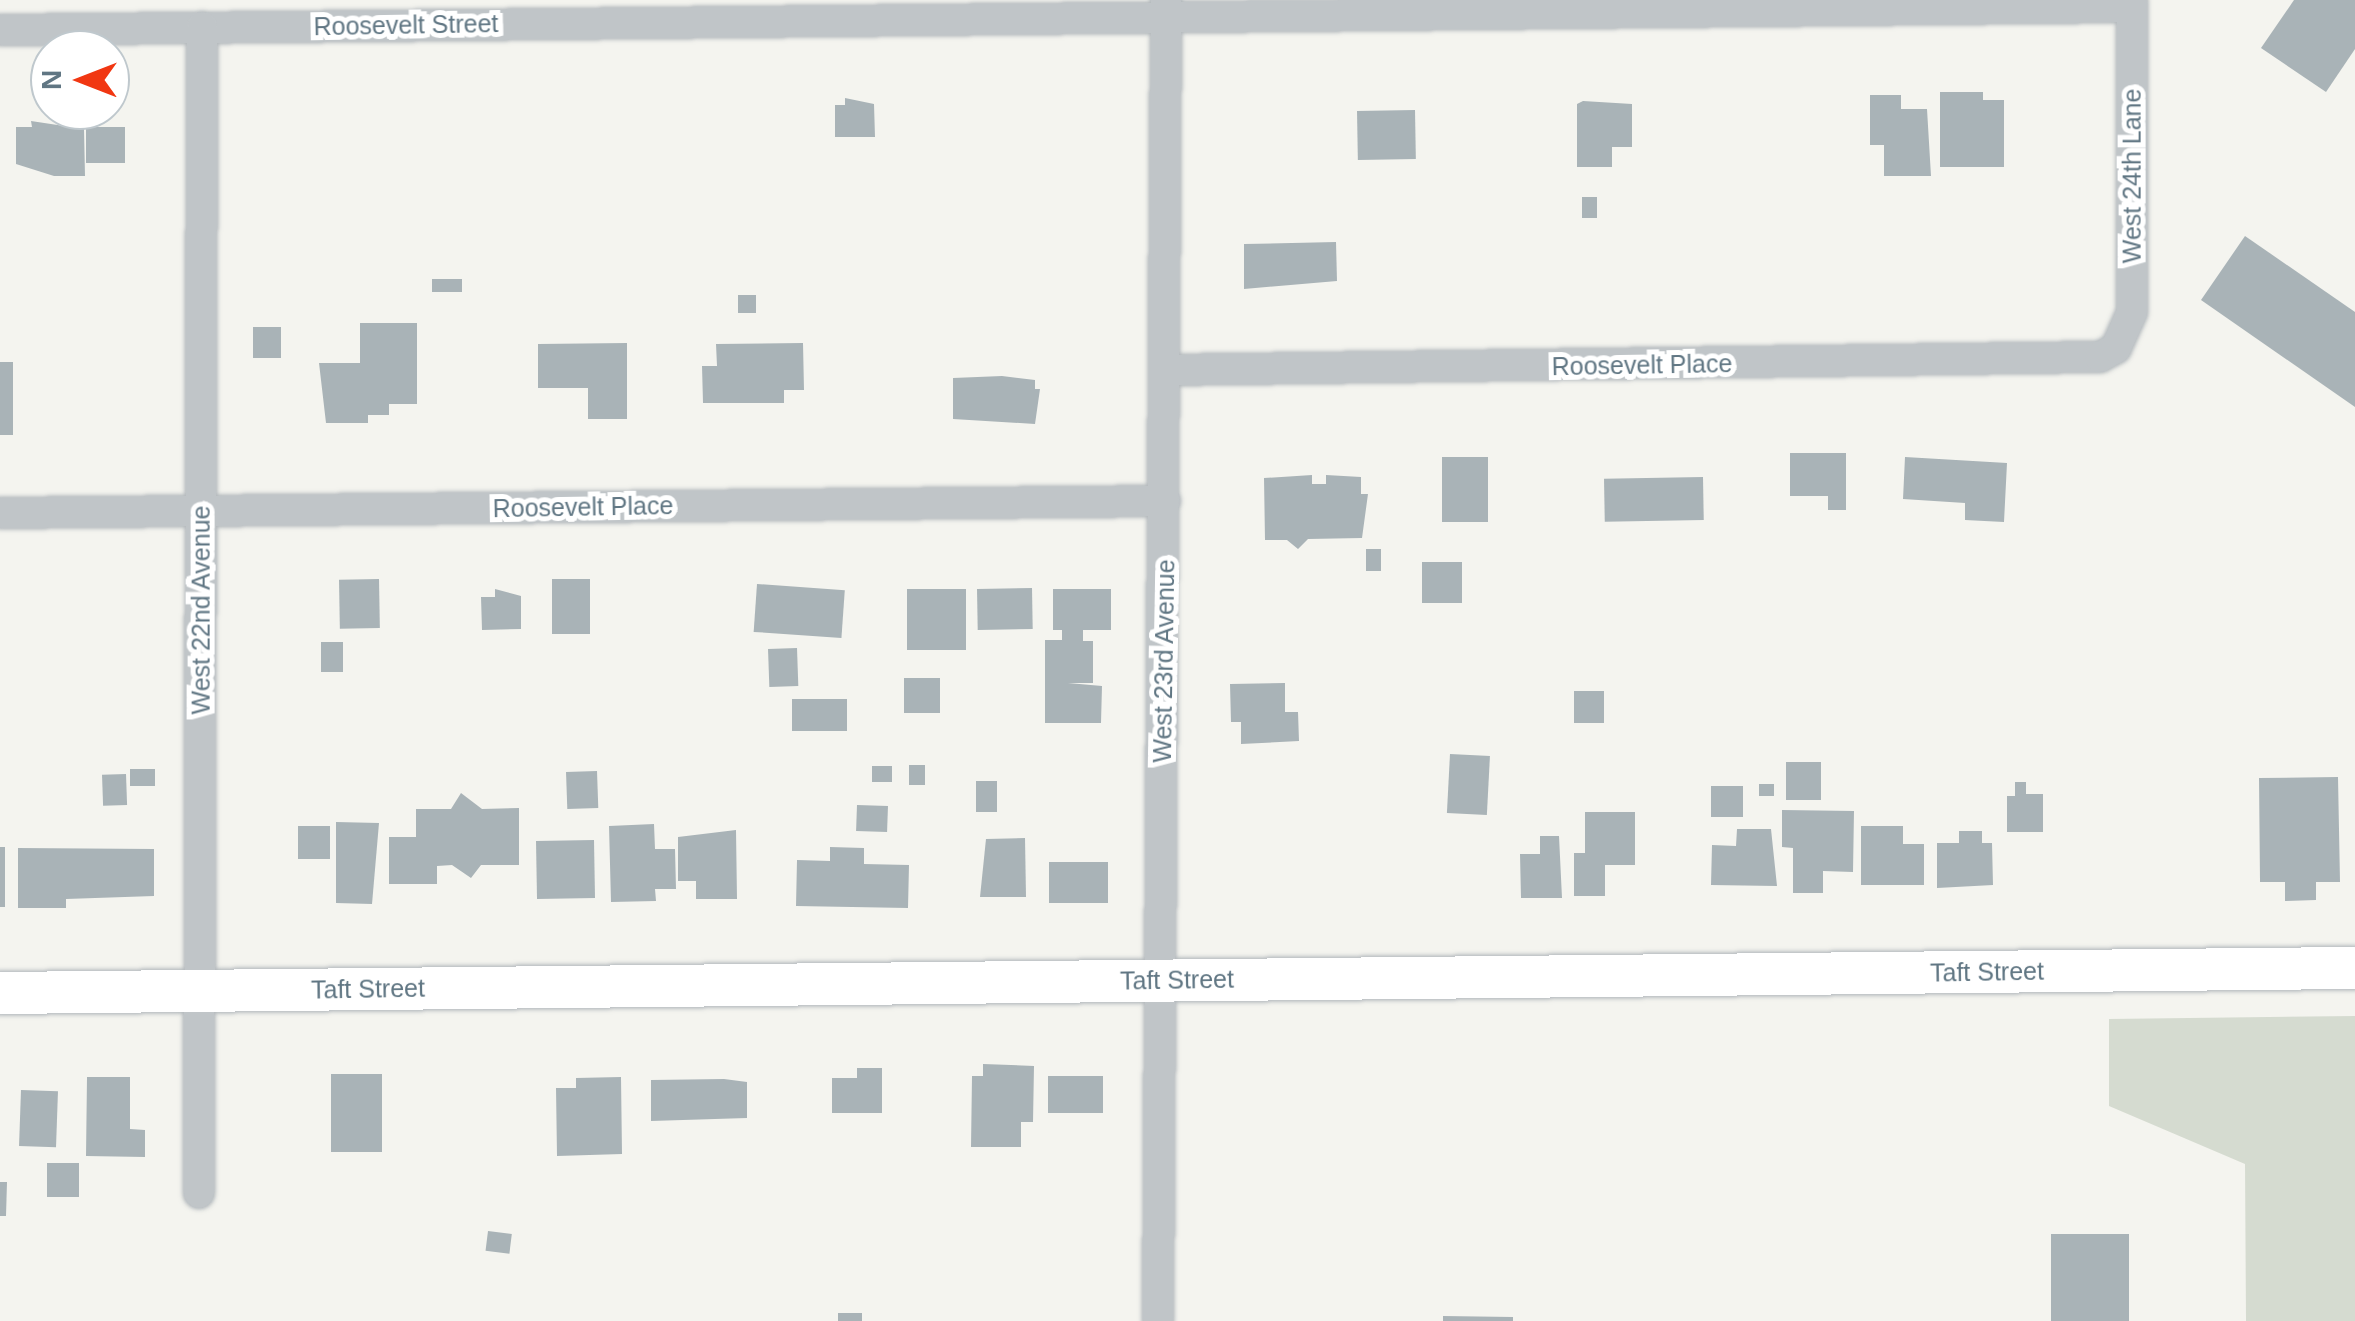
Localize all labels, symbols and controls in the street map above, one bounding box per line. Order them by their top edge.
street label: Roosevelt Street [313,8,499,42]
north arrow [30,30,130,130]
text: N [36,70,67,90]
street label: West 24th Lane [2117,89,2147,263]
street label: Roosevelt Place [1551,348,1733,382]
street label: Roosevelt Place [492,490,674,524]
street label: West 22nd Avenue [186,505,216,715]
street label: West 23rd Avenue [1147,558,1181,764]
street label: Taft Street [1930,956,2044,988]
street label: Taft Street [1120,964,1234,996]
street label: Taft Street [311,973,425,1005]

